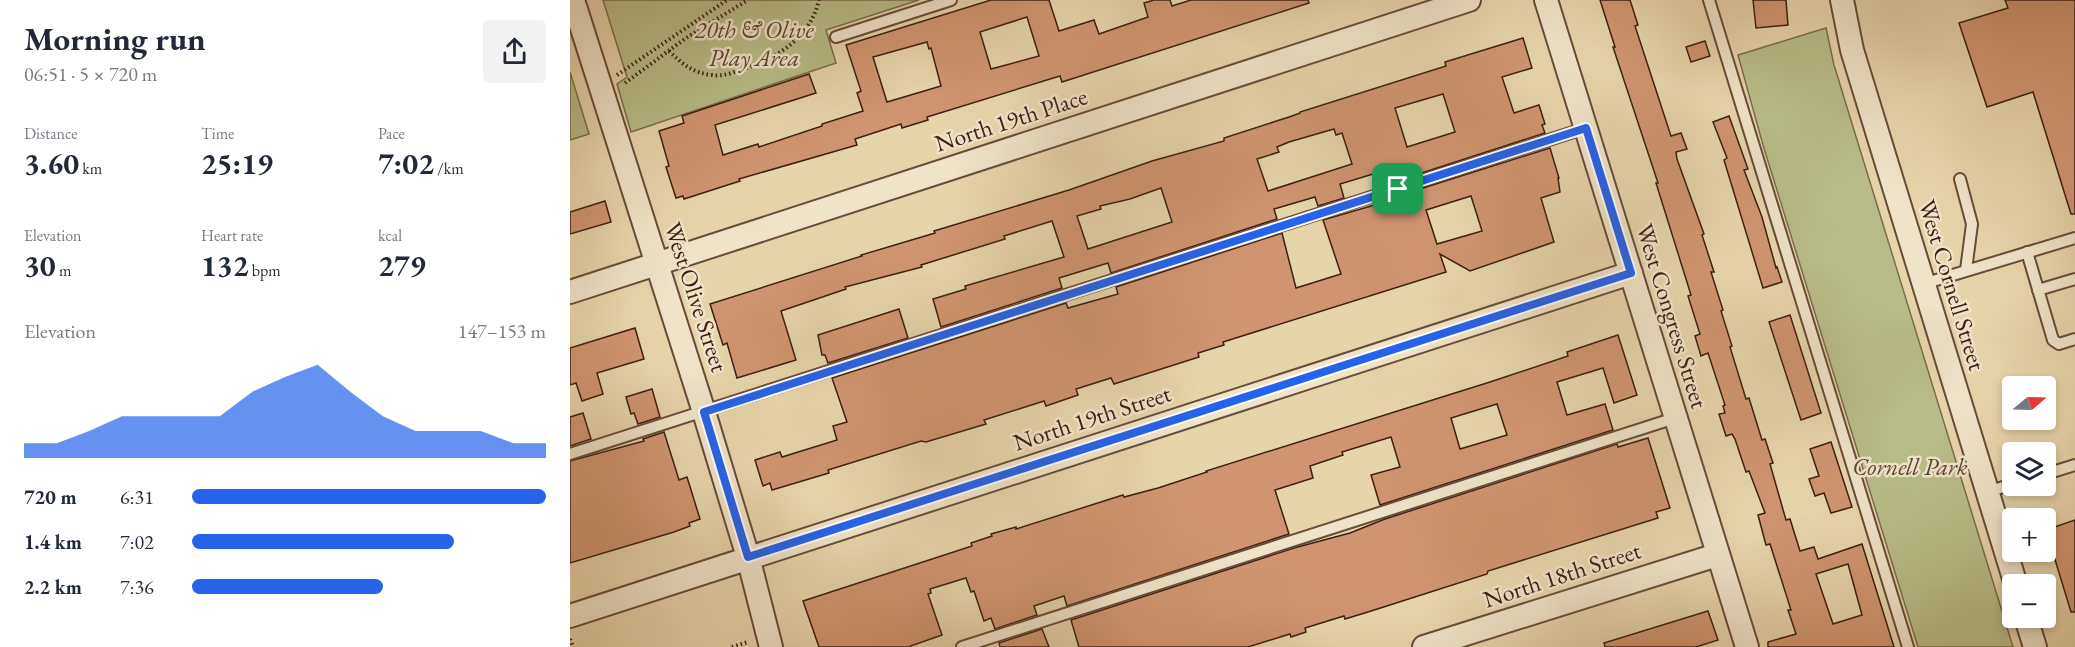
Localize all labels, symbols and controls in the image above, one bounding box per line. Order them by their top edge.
park label: 20th & Olive Play Area [694,14,814,73]
text: Morning run [24,17,206,60]
button: share [483,20,546,83]
text: 06:51 · 5 × 720 m [24,61,157,87]
street label: North 19th Place [931,80,1091,159]
text: Distance [24,123,77,144]
text: Time [201,123,234,144]
text: Pace [378,123,405,144]
text: 3.60 [24,144,79,183]
text: 25:19 [201,144,273,183]
text: 7:02 [378,144,434,183]
text: km [79,158,102,179]
text: /km [434,158,464,179]
pin [1372,163,1423,214]
icon: arrive [1381,172,1414,205]
street label: West Cornell Street [1912,196,1993,374]
street label: West Olive Street [658,218,735,376]
street label: West Congress Street [1630,220,1715,412]
text: Elevation [24,225,82,246]
text: Heart rate [201,225,263,246]
text: kcal [378,225,402,246]
text: 30 [24,246,56,285]
text: 132 [201,246,249,285]
text: 279 [378,246,426,285]
text: m [56,260,71,281]
text: bpm [249,260,281,281]
text: Elevation [24,318,96,344]
text: 147–153 m [458,318,546,344]
north arrow [2002,376,2056,430]
map controls [2002,376,2056,628]
street label: North 19th Street [1009,377,1175,458]
button: layers [2002,442,2056,496]
park label: Cornell Park [1852,451,1968,482]
text: 720 m [24,484,77,510]
text: 6:31 [120,484,154,510]
button: + [2002,508,2056,562]
text: 1.4 km [24,529,82,555]
text: 7:02 [120,529,154,555]
street label: North 18th Street [1479,534,1645,615]
text: 2.2 km [24,574,82,600]
text: 7:36 [120,574,154,600]
button: − [2002,574,2056,628]

